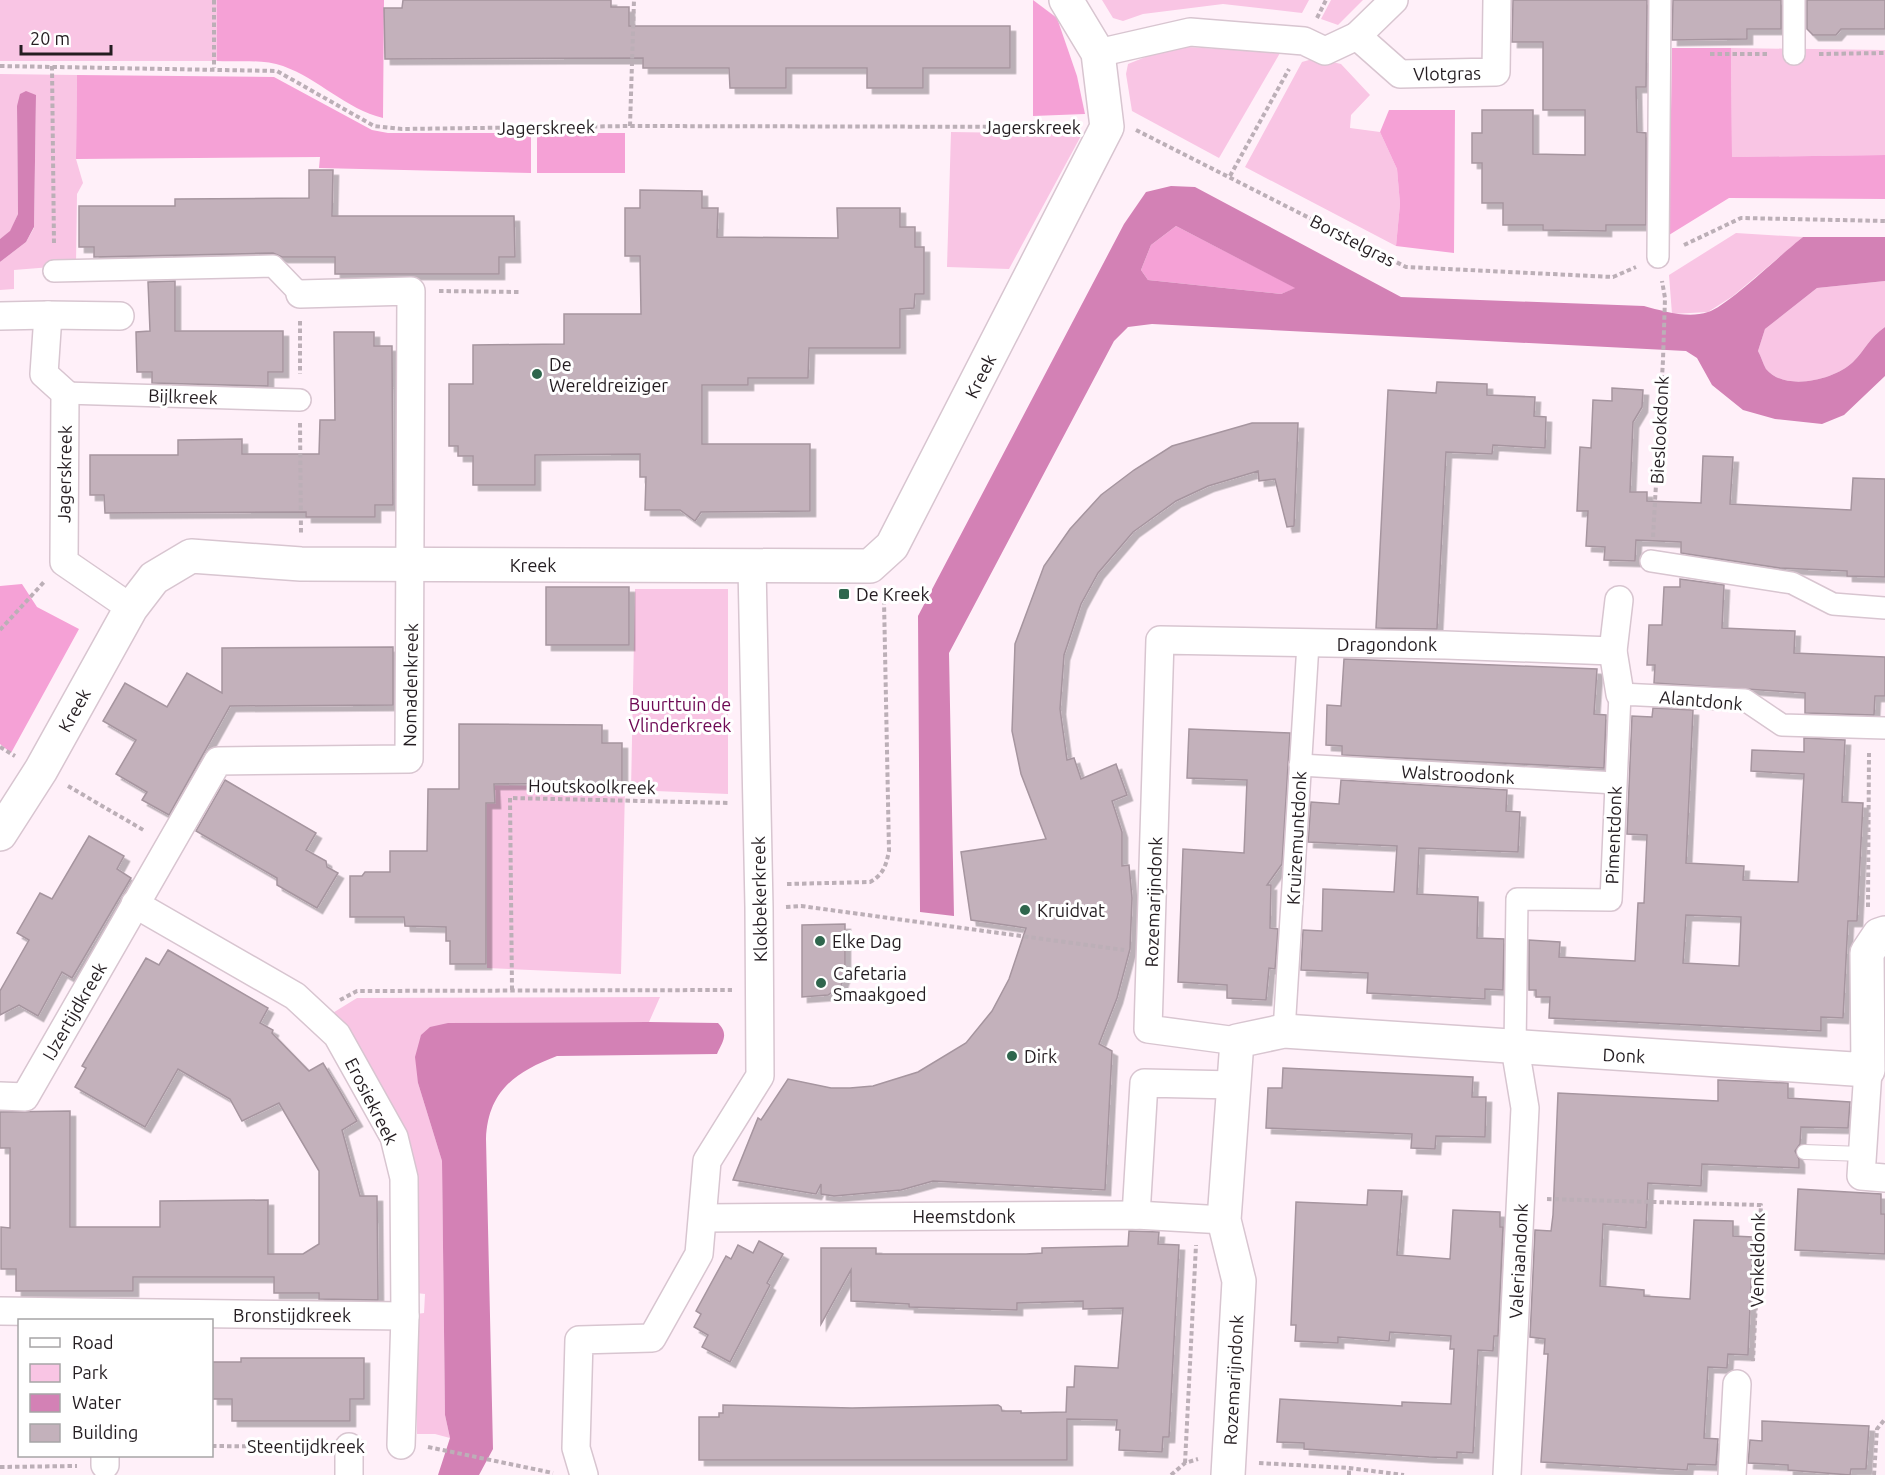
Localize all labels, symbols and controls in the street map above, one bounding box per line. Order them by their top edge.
scale bar [21,18,111,56]
text: 20 m [30,28,70,48]
street label: Vlotgras [1413,62,1481,84]
street label: Jagerskreek [497,116,595,138]
street label: Jagerskreek [983,117,1081,137]
street label: Borstelgras [1307,210,1399,270]
street label: Kreek [960,351,1000,401]
place label: De Wereldreiziger [549,354,668,395]
marker: De Wereldreiziger [530,367,544,381]
street label: Bieslookdonk [1646,375,1672,485]
street label: Bijlkreek [148,385,218,407]
street label: Jagerskreek [53,425,75,523]
street label: Kreek [510,555,556,575]
place label: De Kreek [856,584,930,604]
marker: De Kreek [837,587,851,601]
street label: Nomadenkreek [399,623,421,747]
street label: Dragondonk [1337,634,1437,654]
street label: Kreek [54,685,94,735]
street label: Alantdonk [1659,686,1743,714]
park label: Buurttuin de Vlinderkreek [629,694,731,735]
street label: Walstroodonk [1401,761,1515,787]
street label: Kruizemuntdonk [1283,771,1309,905]
street label: Houtskoolkreek [528,775,656,797]
street label: Pimentdonk [1601,786,1625,884]
street label: Klokbekerkreek [748,836,770,962]
street label: Rozemarijndonk [1141,836,1165,968]
place label: Kruidvat [1037,900,1105,920]
marker: Kruidvat [1018,903,1032,917]
place label: Elke Dag [832,931,902,951]
marker: Elke Dag [813,934,827,948]
street label: IJzertijdkreek [38,959,110,1063]
place label: Cafetaria Smaakgoed [833,963,927,1004]
marker: Cafetaria Smaakgoed [814,976,828,990]
street label: Donk [1602,1044,1646,1066]
place label: Dirk [1024,1046,1057,1066]
marker: Dirk [1005,1049,1019,1063]
street label: Erosiekreek [342,1054,402,1148]
street label: Valeriaandonk [1505,1203,1531,1319]
street label: Heemstdonk [912,1206,1016,1226]
street label: Venkeldonk [1746,1212,1768,1308]
street label: Bronstijdkreek [233,1305,351,1325]
street label: Rozemarijndonk [1220,1314,1246,1446]
legend [18,1319,213,1457]
text: Road [72,1332,114,1352]
text: Park [72,1362,108,1382]
text: Water [72,1392,122,1412]
text: Building [72,1422,138,1442]
street label: Steentijdkreek [247,1436,365,1456]

